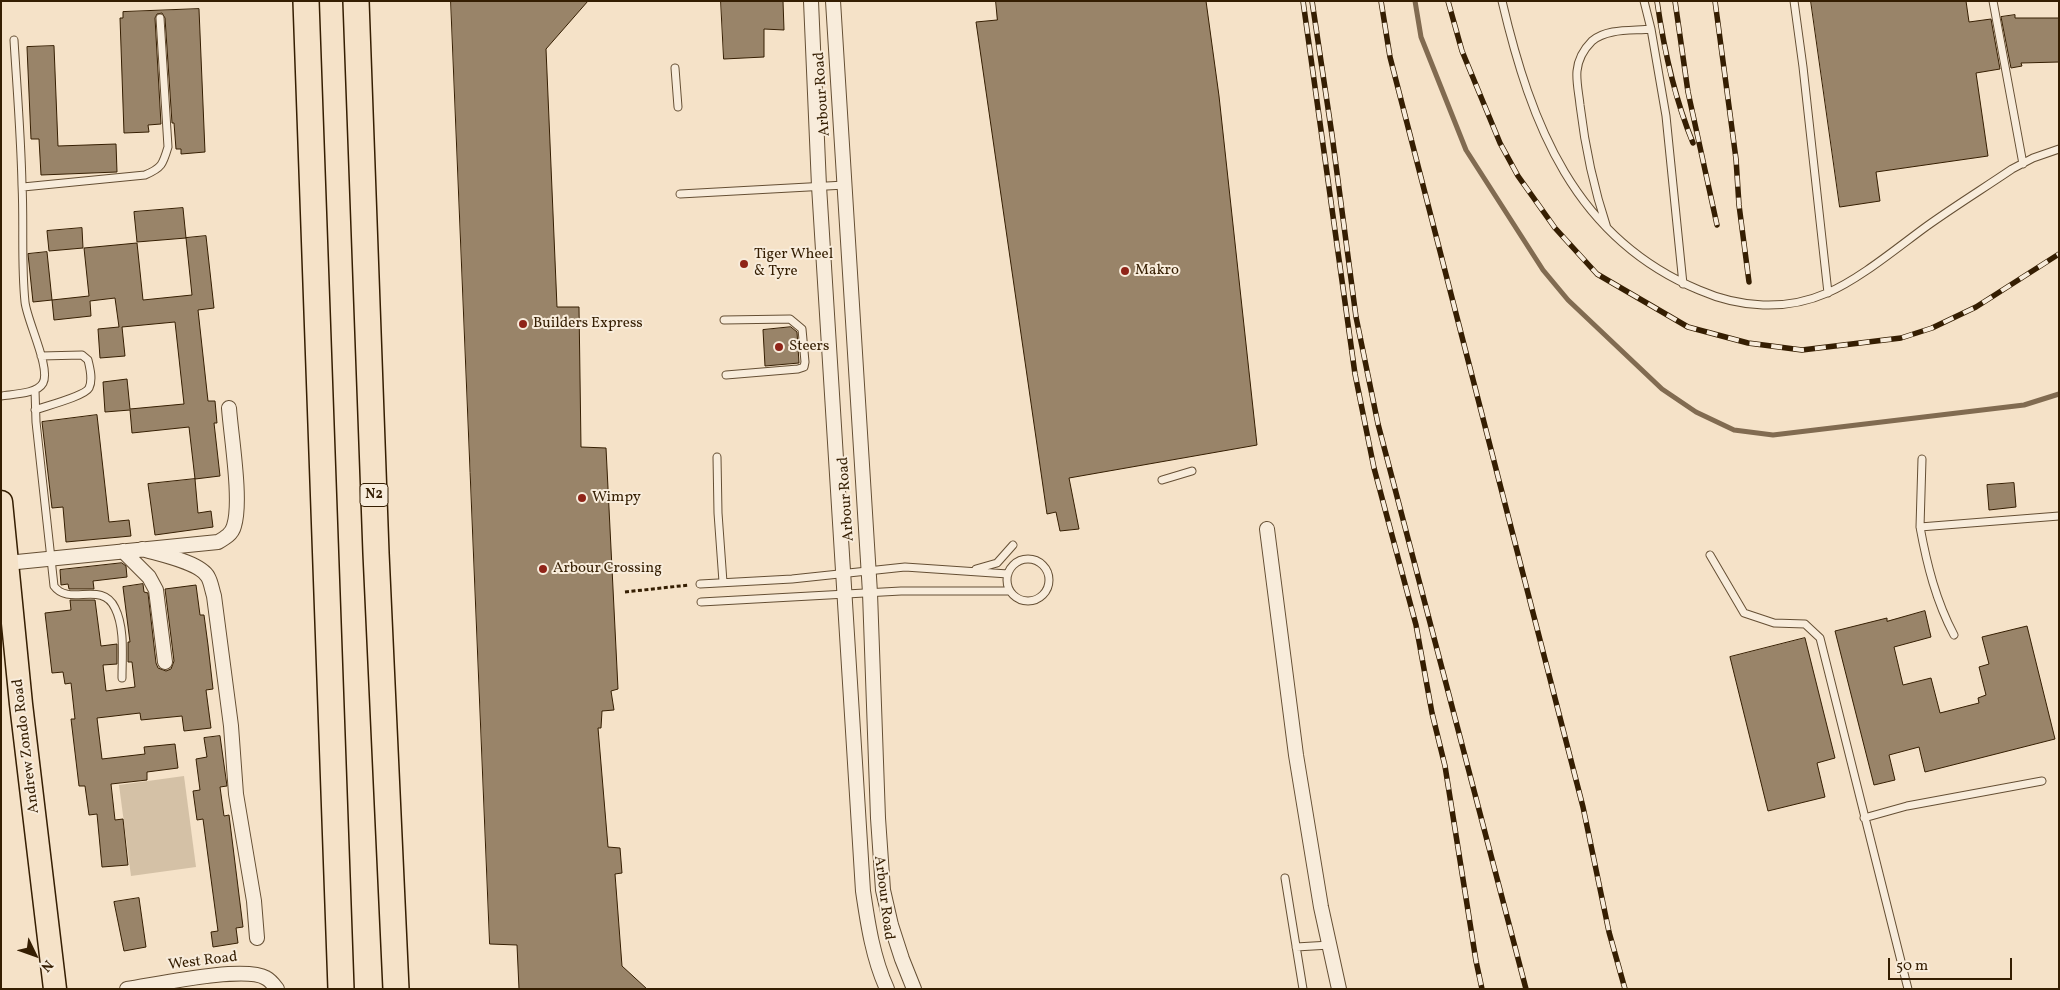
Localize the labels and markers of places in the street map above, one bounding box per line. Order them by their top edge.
place label: Tiger Wheel & Tyre [754,246,833,281]
marker: Tiger Wheel & Tyre [738,258,750,270]
place label: Makro [1135,262,1179,280]
marker: Makro [1119,265,1131,277]
place label: Builders Express [533,315,643,333]
marker: Builders Express [517,318,529,330]
place label: Steers [789,338,829,356]
marker: Steers [773,341,785,353]
place label: Wimpy [592,489,641,507]
marker: Wimpy [576,492,588,504]
place label: Arbour Crossing [553,560,662,578]
marker: Arbour Crossing [537,563,549,575]

